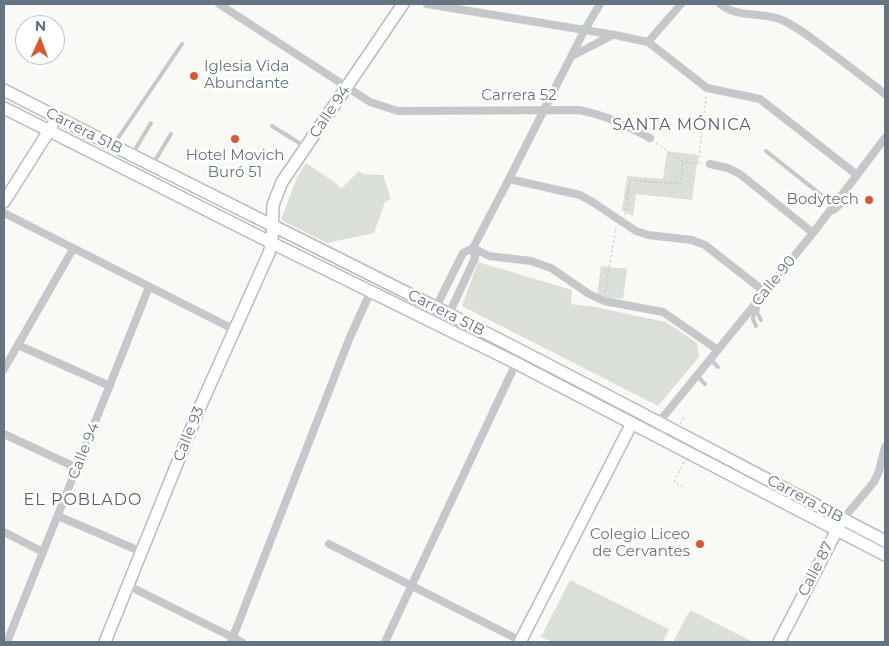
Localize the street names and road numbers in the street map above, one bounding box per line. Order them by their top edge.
street label: Calle 94 [306,82,354,142]
street label: Carrera 52 [481,87,557,105]
street label: Carrera 51B [43,104,125,158]
street label: Calle 90 [748,252,800,310]
street label: Carrera 51B [405,286,487,340]
street label: Calle 93 [170,404,208,464]
street label: Calle 94 [65,420,103,482]
street label: Carrera 51B [764,471,846,527]
street label: Calle 87 [795,539,837,599]

